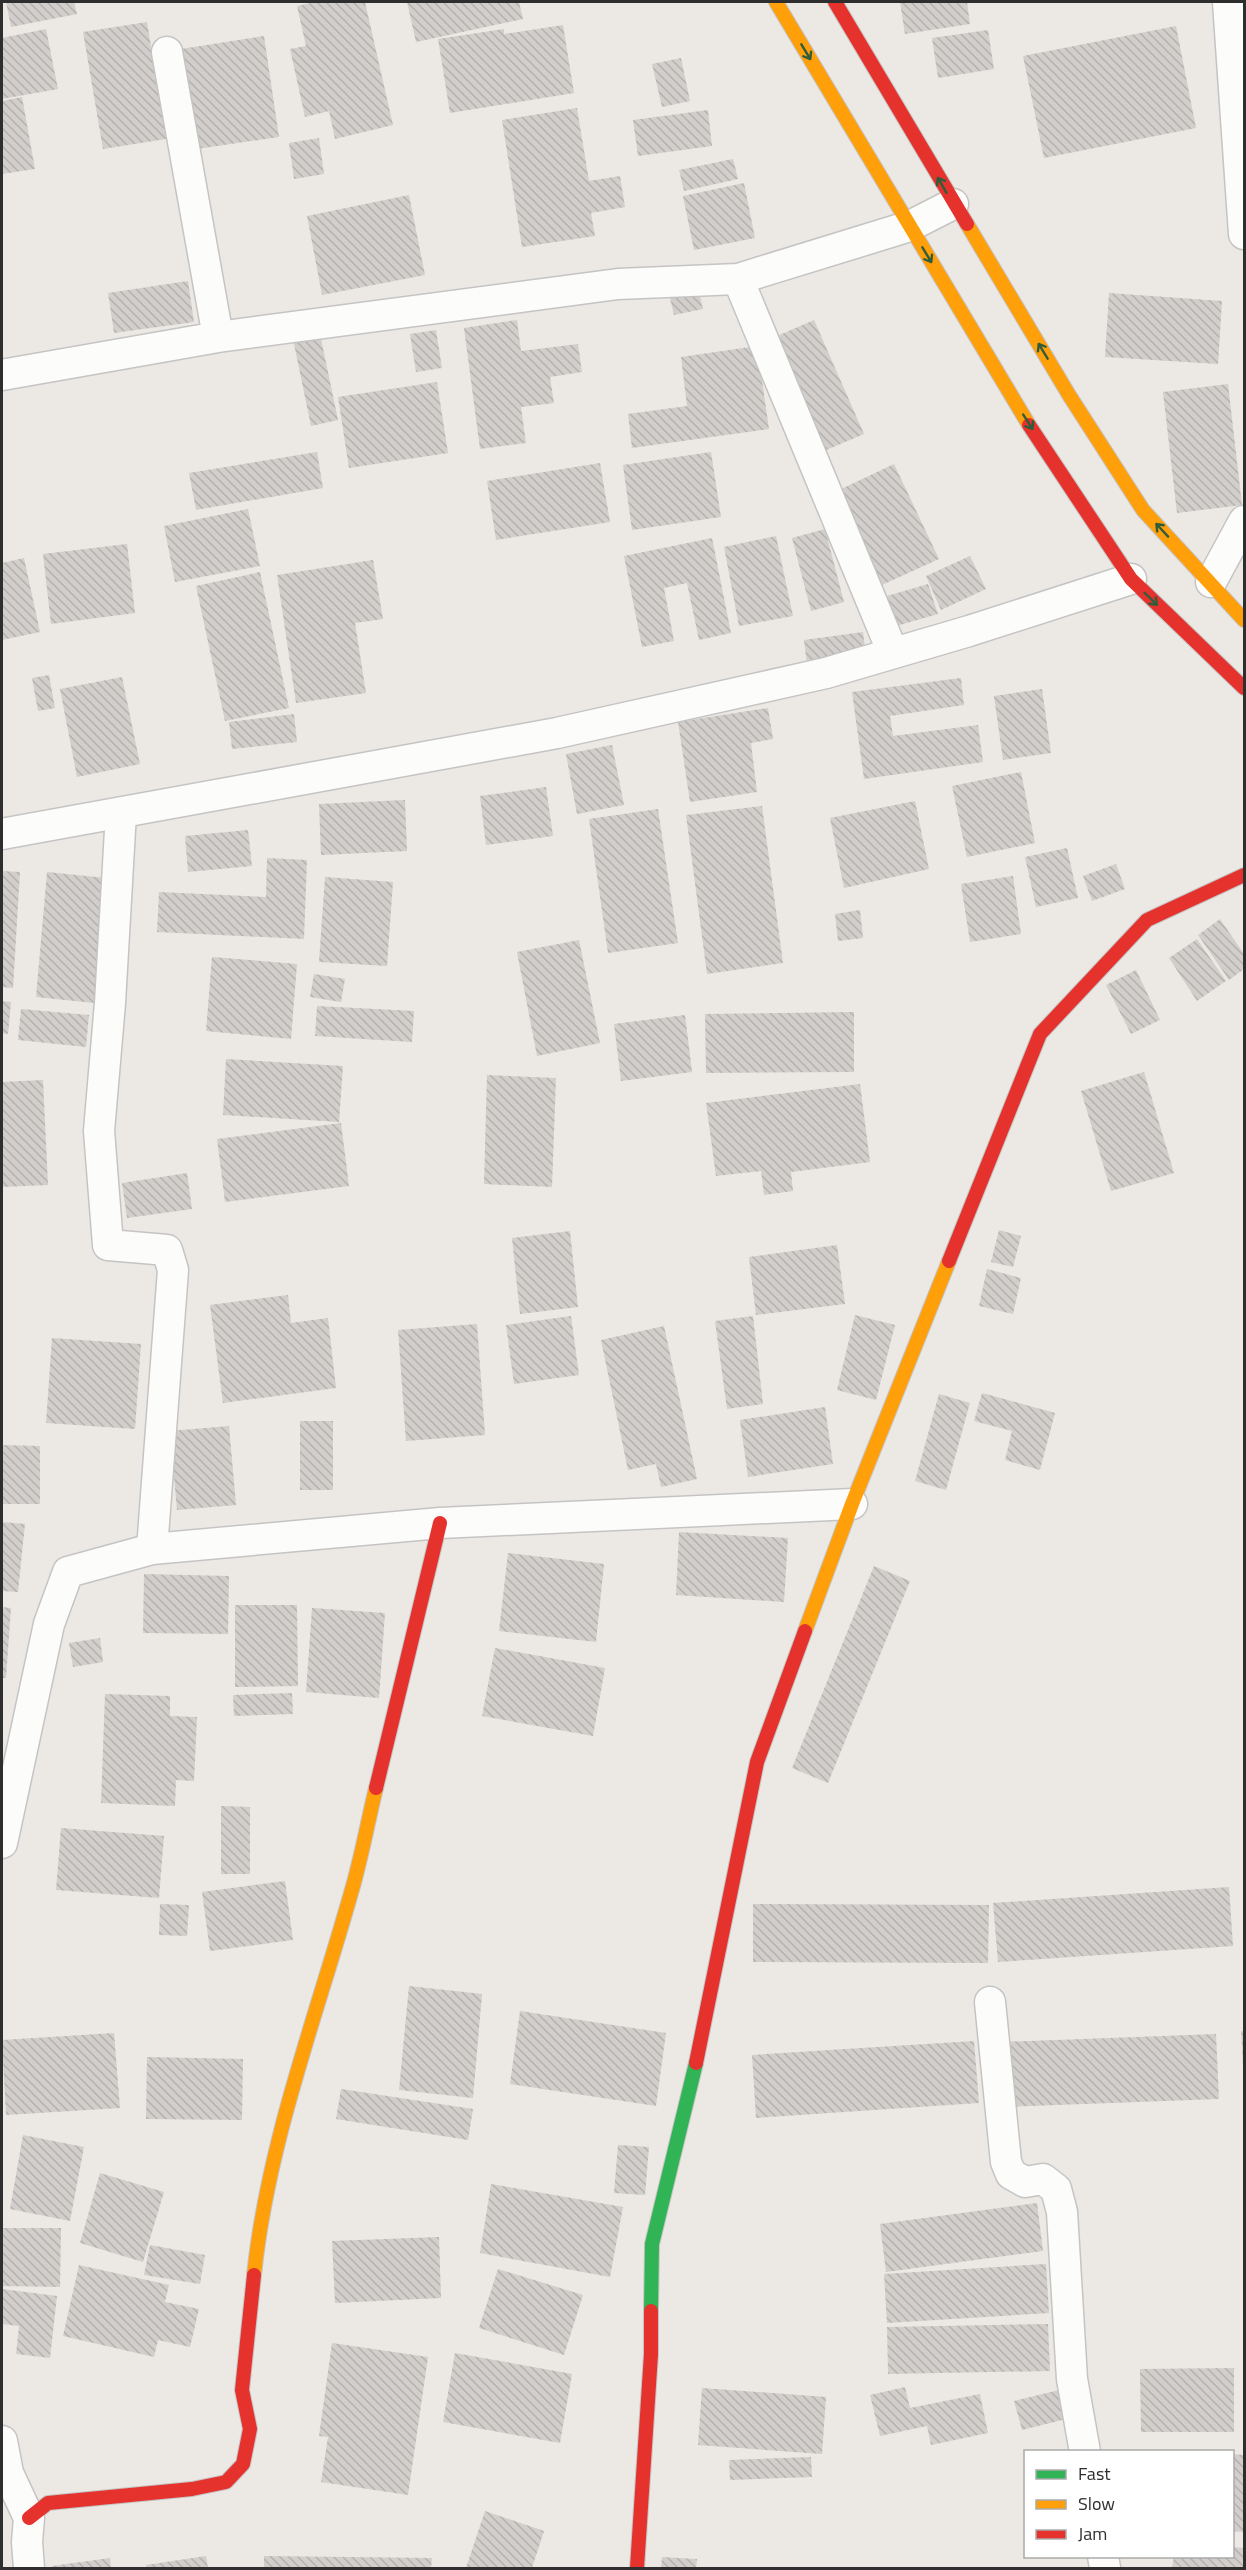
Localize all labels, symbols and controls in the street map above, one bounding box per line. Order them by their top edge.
one-way arrow [800,43,812,60]
one-way arrow [935,176,947,193]
one-way arrow [922,246,934,263]
one-way arrow [1036,343,1048,360]
one-way arrow [1022,414,1034,430]
one-way arrow [1155,523,1169,538]
one-way arrow [1144,592,1159,606]
legend [1024,2450,1234,2558]
text: Fast [1078,2460,1111,2487]
text: Slow [1078,2490,1115,2517]
text: Jam [1078,2520,1107,2547]

